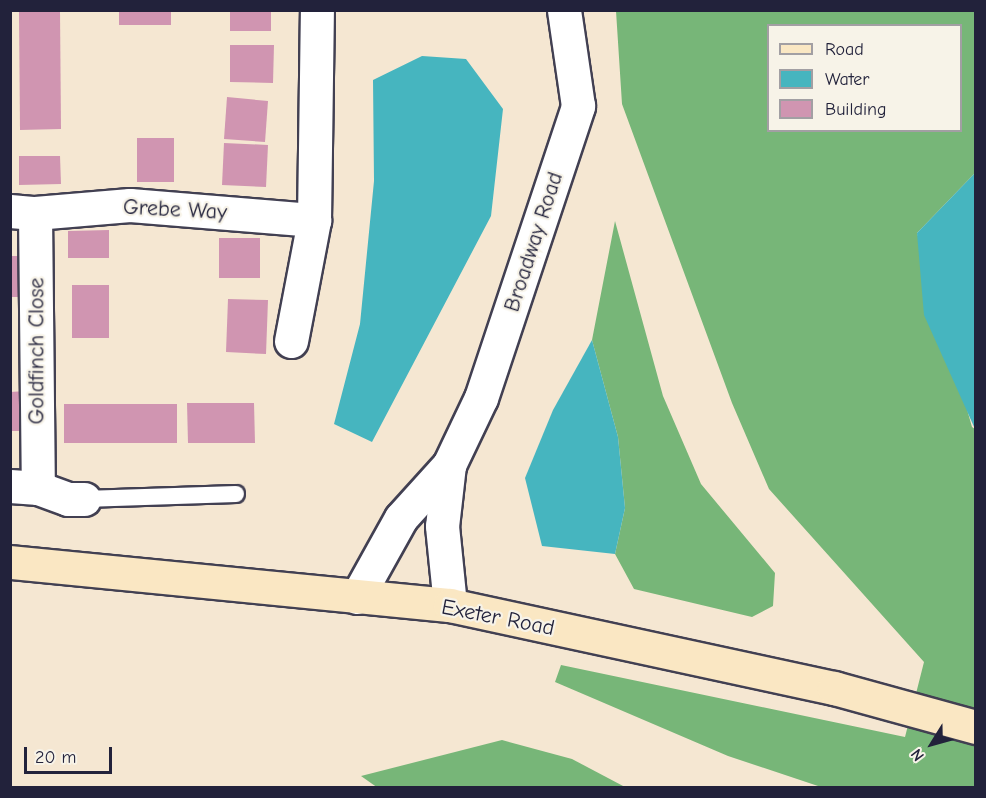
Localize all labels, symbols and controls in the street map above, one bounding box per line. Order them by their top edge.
legend [767,24,962,132]
text: Road [825,39,864,60]
text: Water [825,69,869,90]
text: Building [825,99,887,120]
street label: Broadway Road [499,169,569,315]
street label: Grebe Way [122,194,228,226]
street label: Goldfinch Close [24,278,50,424]
street label: Exeter Road [439,594,557,642]
north arrow [902,714,962,774]
scale bar [27,735,116,773]
text: N [907,745,928,764]
text: 20 m [35,747,76,768]

